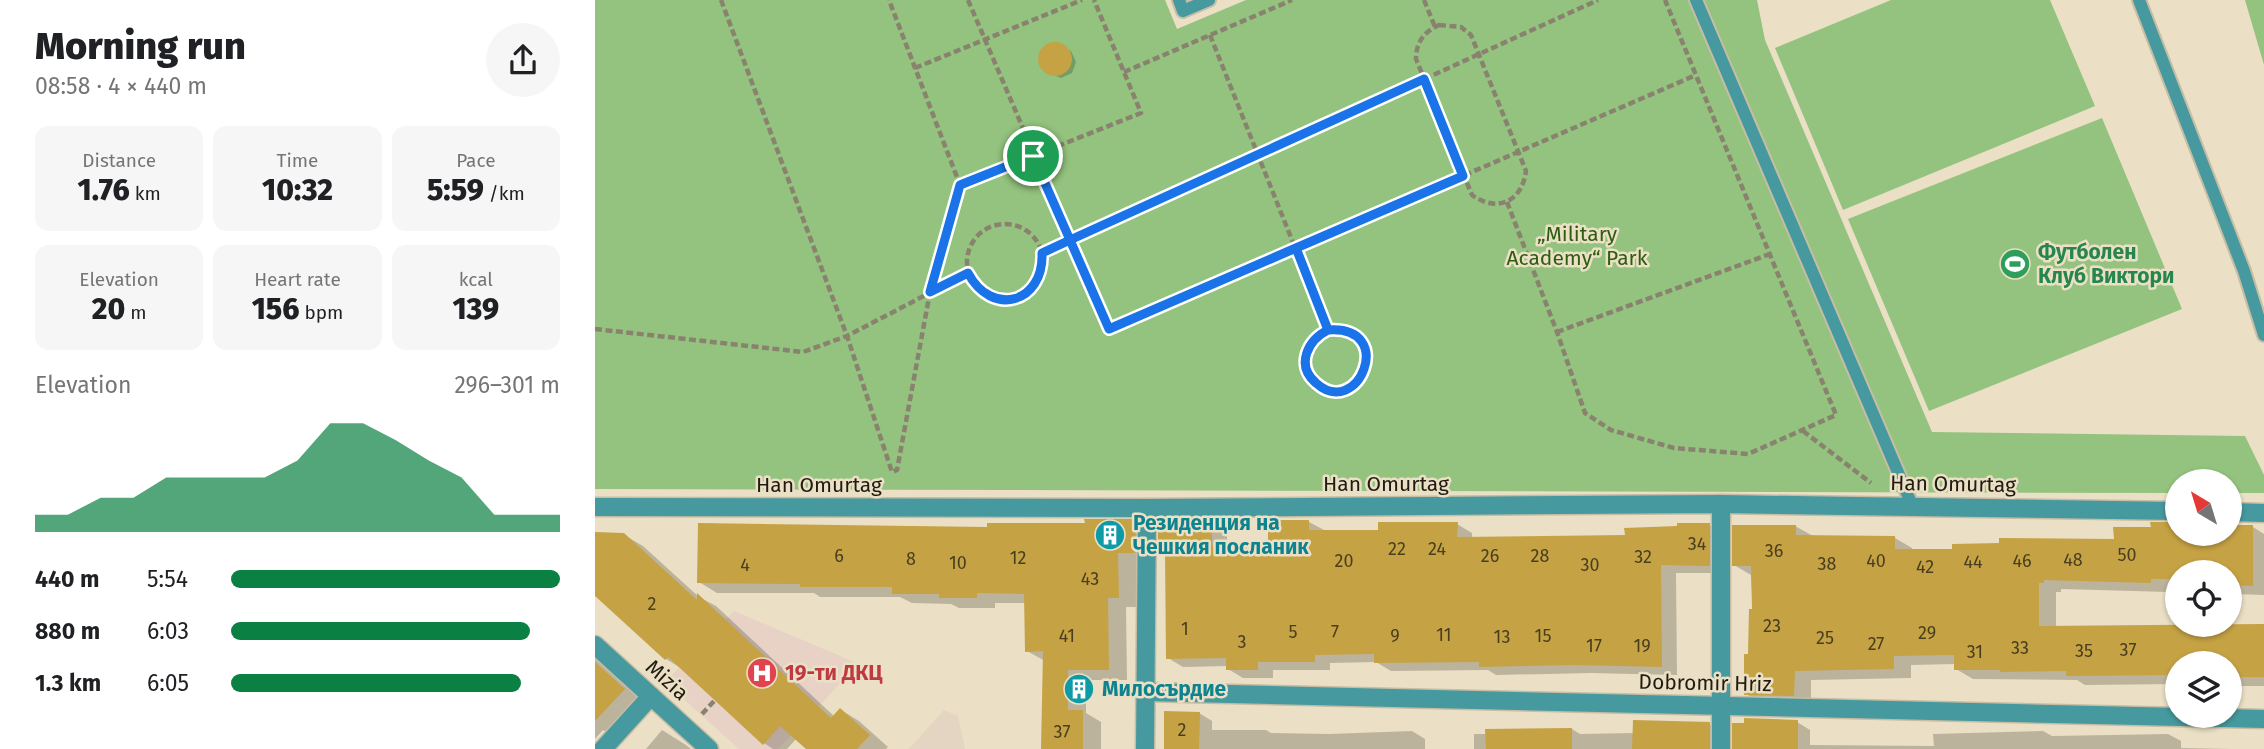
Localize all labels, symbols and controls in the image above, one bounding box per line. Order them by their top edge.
text: Morning run [35,23,246,69]
button: share [486,23,560,97]
text: 08:58 · 4 × 440 m [35,72,207,100]
pin [1003,126,1063,186]
icon: arrive [1014,137,1052,175]
text: Distance [82,149,156,172]
text: Time [277,149,318,172]
text: Pace [456,149,496,172]
text: 1.76 [77,172,130,208]
text: 10:32 [262,172,333,208]
text: 5:59 [427,172,484,208]
text: km [130,182,161,205]
text: /km [484,182,525,205]
park label: „Military Academy“ Park [1507,221,1648,271]
place label: Футболен Клуб Виктори [2038,239,2174,289]
sports icon: Футболен Клуб Виктори [1998,247,2032,281]
text: Elevation [79,268,159,291]
text: Heart rate [254,268,341,291]
text: kcal [459,268,493,291]
text: 20 [92,291,125,327]
text: 156 [252,291,299,327]
text: 139 [452,291,499,327]
text: m [125,301,147,324]
text: bpm [299,301,343,324]
text: Elevation [35,371,131,399]
text: 296–301 m [454,371,560,399]
north arrow [2165,469,2242,546]
map controls [2165,469,2242,728]
street label: Han Omurtag [1890,470,2016,498]
street label: Han Omurtag [1323,471,1449,497]
street label: Han Omurtag [756,472,882,498]
place label: Резиденция на Чешкия посланик [1133,510,1309,560]
building icon: Резиденция на Чешкия посланик [1093,518,1127,552]
house number: 34 [1688,533,1707,555]
house number: 22 [1388,538,1406,560]
house number: 24 [1428,538,1446,560]
house number: 36 [1765,540,1783,562]
house number: 50 [2117,544,2137,566]
house number: 6 [834,545,844,567]
house number: 26 [1481,545,1499,567]
house number: 28 [1531,545,1549,567]
house number: 32 [1634,546,1652,568]
house number: 12 [1010,547,1026,569]
house number: 8 [906,548,916,570]
house number: 48 [2063,549,2083,571]
house number: 20 [1335,550,1353,572]
house number: 40 [1866,550,1886,572]
house number: 46 [2012,550,2032,572]
house number: 44 [1963,551,1983,573]
house number: 10 [949,552,967,574]
house number: 38 [1818,553,1837,575]
house number: 4 [740,554,750,576]
house number: 30 [1580,554,1600,576]
house number: 42 [1916,556,1934,578]
button: locate [2165,560,2242,637]
text: 440 m [35,565,99,593]
text: 5:54 [147,565,188,593]
house number: 43 [1081,568,1099,590]
house number: 2 [648,593,657,615]
house number: 23 [1763,615,1781,637]
text: 880 m [35,617,100,645]
text: 6:03 [147,617,189,645]
house number: 1 [1181,618,1189,640]
house number: 5 [1288,621,1298,643]
house number: 7 [1331,621,1339,643]
house number: 29 [1918,622,1936,644]
house number: 11 [1436,624,1452,646]
house number: 41 [1059,625,1075,647]
house number: 9 [1390,625,1400,647]
house number: 15 [1535,625,1551,647]
house number: 13 [1494,626,1510,648]
house number: 25 [1816,627,1834,649]
house number: 3 [1238,631,1246,653]
house number: 27 [1868,633,1884,655]
house number: 17 [1586,635,1602,657]
house number: 19 [1633,635,1651,657]
house number: 33 [2011,637,2029,659]
house number: 37 [2120,639,2136,661]
house number: 35 [2075,640,2093,662]
house number: 31 [1967,641,1983,663]
button: layers [2165,651,2242,728]
street label: Mizia [640,654,694,706]
hospital icon: 19-ти ДКЦ [745,656,779,690]
place label: 19-ти ДКЦ [785,660,883,686]
text: 1.3 km [35,669,101,697]
text: 6:05 [147,669,189,697]
street label: Dobromir Hriz [1638,669,1772,697]
building icon: Милосърдие [1062,672,1096,706]
place label: Милосърдие [1102,676,1227,702]
house number: 2 [1178,719,1187,741]
house number: 37 [1054,721,1070,743]

